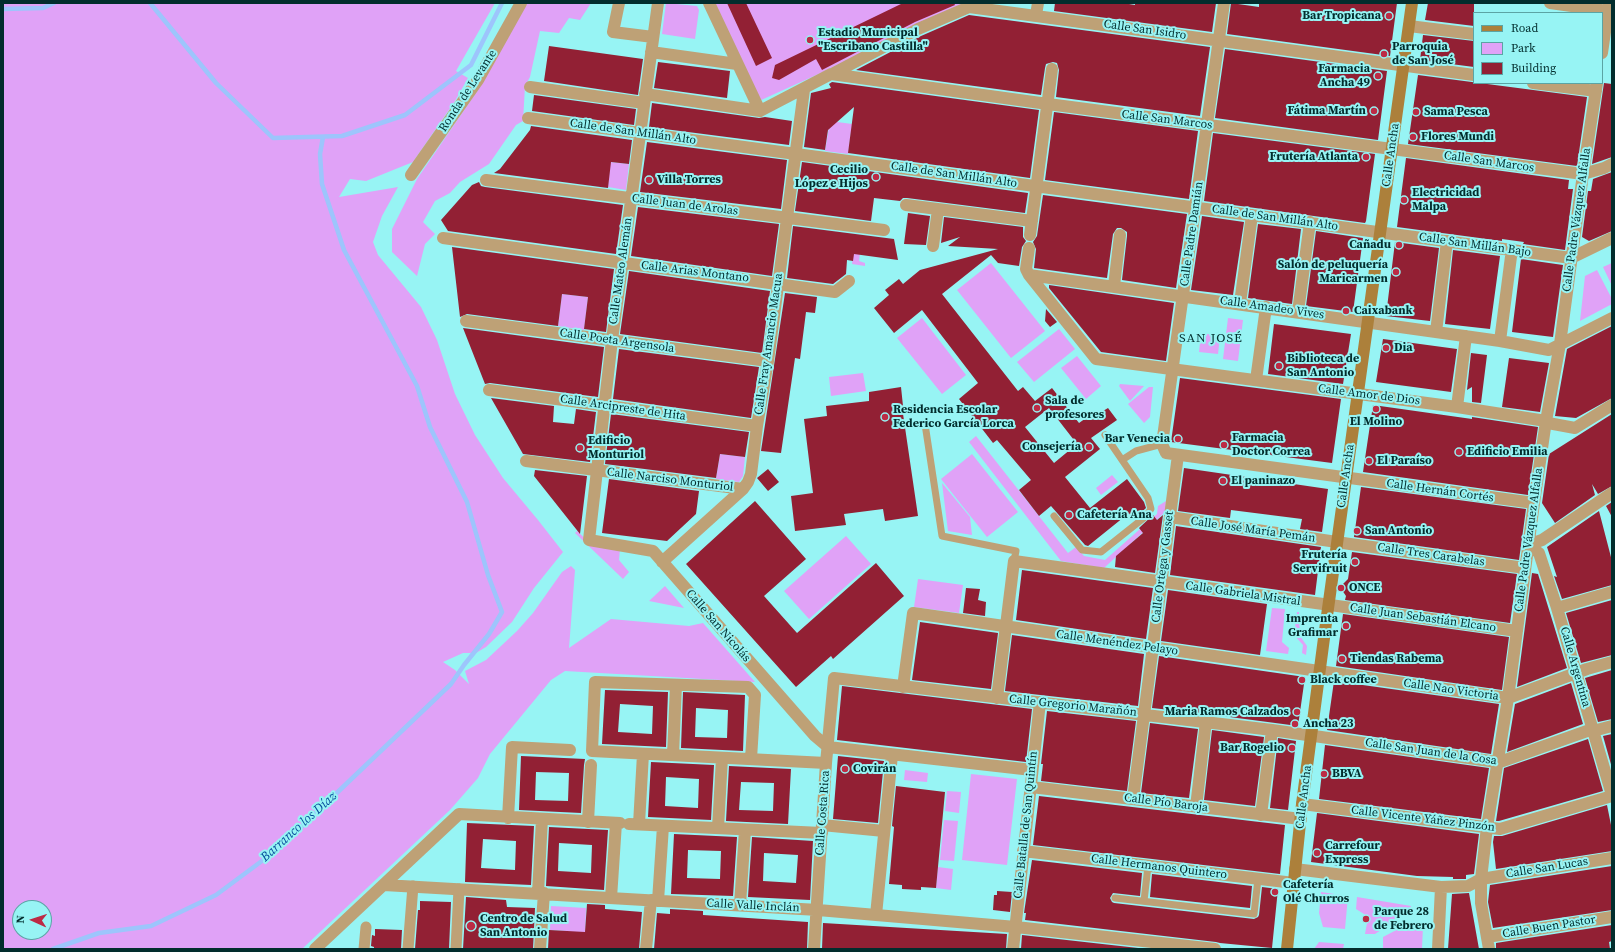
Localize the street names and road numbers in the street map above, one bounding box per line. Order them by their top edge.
street label: Calle San Isidro [1103,17,1187,43]
street label: Ronda de Levante [436,47,500,135]
street label: Calle San Marcos [1121,107,1213,133]
street label: Calle de San Millán Alto [569,116,697,148]
street label: Calle Ancha [1379,122,1403,188]
street label: Calle Padre Vázquez Alfalla [1560,147,1594,293]
street label: Calle San Marcos [1443,149,1535,175]
street label: Calle de San Millán Alto [890,159,1018,191]
street label: Calle Padre Damián [1178,181,1206,287]
street label: Calle Juan de Arolas [631,191,739,219]
street label: Calle de San Millán Alto [1211,202,1339,234]
street label: Calle Mateo Alemán [606,217,636,325]
street label: Calle San Millán Bajo [1418,230,1532,260]
street label: Calle Arias Montano [640,258,750,286]
street label: Calle Fray Amancio Macua [752,272,786,416]
street label: Calle Amadeo Vives [1219,294,1325,322]
street label: Calle Poeta Argensola [559,326,675,356]
street label: Calle Amor de Dios [1317,382,1421,408]
street label: Calle Arcipreste de Hita [559,392,687,424]
street label: Calle Ancha [1334,443,1358,509]
street label: Calle Narciso Monturiol [606,465,734,495]
street label: Calle Padre Vázquez Alfalla [1512,467,1546,613]
street label: Calle Hernán Cortés [1385,476,1495,506]
street label: Calle Ortega y Gasset [1149,510,1177,624]
street label: Calle José María Pemán [1190,514,1316,546]
street label: Calle Tres Carabelas [1376,540,1486,570]
street label: Calle Gabriela Mistral [1185,579,1301,609]
street label: Calle San Nicolás [683,587,753,665]
street label: Calle Juan Sebastián Elcano [1349,601,1497,635]
street label: Calle Argentina [1557,625,1593,709]
street label: Calle Menéndez Pelayo [1055,627,1179,659]
street label: Calle Nao Victoria [1402,676,1500,704]
street label: Calle Gregorio Marañón [1008,692,1138,720]
street label: Calle San Juan de la Cosa [1364,736,1498,768]
street label: Calle Batalla de San Quintín [1011,750,1041,900]
street label: Calle Ancha [1293,764,1315,830]
street label: Calle Costa Rica [813,770,833,856]
street label: Calle Pío Baroja [1123,791,1209,815]
street label: Calle Vicente Yáñez Pinzón [1350,803,1496,835]
street label: Calle Hermanos Quintero [1090,852,1228,882]
street label: Calle San Lucas [1505,854,1589,882]
street label: Calle Valle Inclán [706,896,800,916]
street label: Calle Buen Pastor [1501,913,1597,941]

